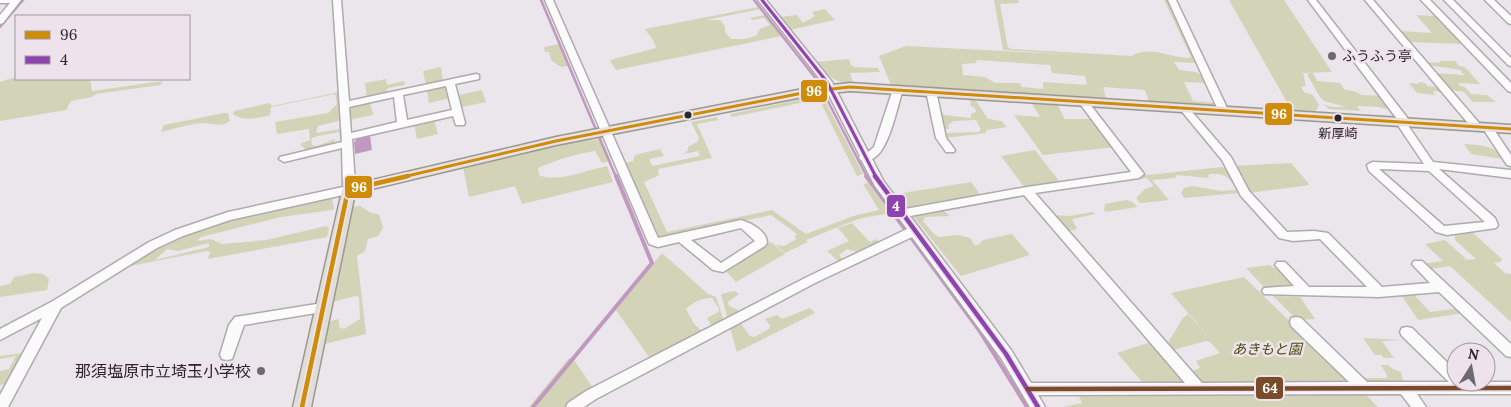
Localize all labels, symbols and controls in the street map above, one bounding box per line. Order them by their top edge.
legend [15,15,190,80]
text: 96 [60,25,77,44]
place label: ふうふう亭 [1342,47,1412,65]
text: 4 [60,50,68,69]
marker: ふうふう亭 [1326,50,1338,62]
line badge: 96 [800,79,828,103]
text: 96 [806,82,822,100]
line badge: 96 [1264,102,1293,126]
text: 96 [1271,105,1287,123]
unlabelled marker [683,110,693,120]
marker: 新厚崎 [1333,113,1343,123]
place label: 新厚崎 [1318,125,1358,142]
line badge: 96 [344,175,373,199]
text: 96 [351,178,367,196]
line badge: 4 [886,194,906,218]
text: 4 [892,197,900,215]
park label: あきもと園 [1232,340,1304,358]
north arrow [1446,342,1496,392]
text: N [1466,344,1481,364]
place label: 那須塩原市立埼玉小学校 [75,361,251,381]
marker: 那須塩原市立埼玉小学校 [255,365,267,377]
line badge: 64 [1255,376,1284,400]
text: 64 [1262,379,1278,397]

